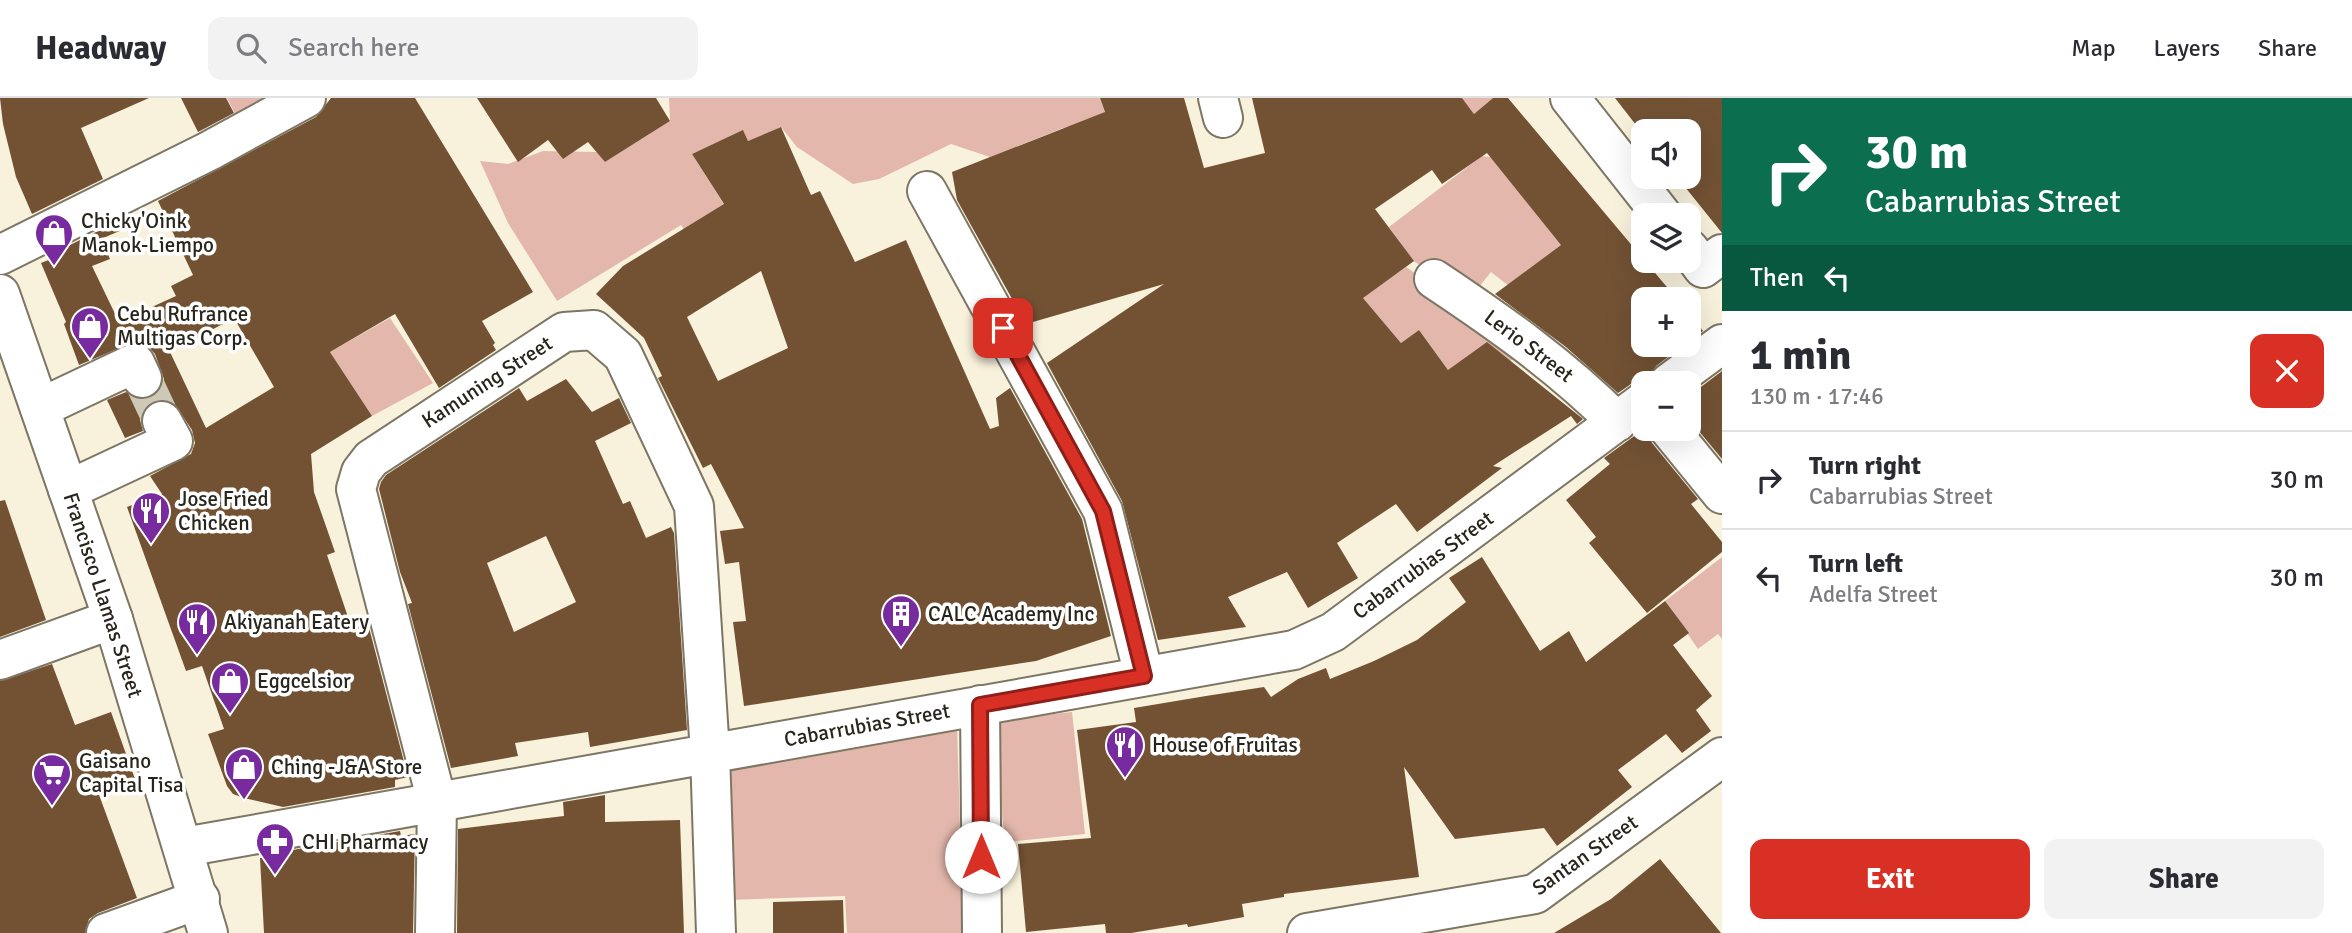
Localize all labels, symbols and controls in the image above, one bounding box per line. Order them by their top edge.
search box [208,17,698,80]
text: Headway [35,28,166,69]
icon: search [232,29,270,67]
text: Search here [288,32,419,64]
text: Map [2071,33,2116,63]
text: Layers [2154,33,2220,63]
text: Share [2258,33,2317,63]
map controls [1631,119,1701,441]
button: sound [1631,119,1701,189]
text: 30 m [1865,122,1968,182]
icon: right [1750,126,1841,217]
text: Cabarrubias Street [1865,182,2121,221]
button: layers [1631,203,1701,273]
place label: Chicky'Oink Manok-Liempo [81,208,214,258]
shop icon: Chicky'Oink Manok-Liempo [33,212,75,267]
icon: left [1818,259,1856,297]
text: Then [1750,262,1804,294]
button: + [1631,287,1701,357]
pin [973,298,1033,358]
place label: Cebu Rufrance Multigas Corp. [117,301,248,351]
street label: Lerio Street [1479,304,1579,388]
shop icon: Cebu Rufrance Multigas Corp. [69,305,111,360]
icon: arrive [984,309,1022,347]
street label: Kamuning Street [417,330,557,434]
text: 1 min [1750,330,1851,381]
button: close [2250,334,2324,408]
button: − [1631,371,1701,441]
text: 130 m · 17:46 [1750,382,1884,411]
text: Turn right [1809,450,1921,482]
icon: right [1750,461,1788,499]
text: 30 m [2269,464,2324,496]
text: Cabarrubias Street [1809,482,1993,511]
place label: Jose Fried Chicken [178,486,269,536]
street label: Francisco Llamas Street [58,489,148,701]
restaurant icon: Jose Fried Chicken [130,490,172,545]
street label: Cabarrubias Street [1347,505,1499,625]
text: Turn left [1809,548,1903,580]
icon: left [1750,559,1788,597]
text: 30 m [2269,562,2324,594]
text: Adelfa Street [1809,580,1938,609]
building icon: CALC Academy Inc [880,593,922,648]
restaurant icon: Akiyanah Eatery [176,601,218,656]
place label: CALC Academy Inc [928,601,1094,627]
place label: Akiyanah Eatery [224,609,369,635]
shop icon: Eggcelsior [209,660,251,715]
place label: Eggcelsior [257,668,351,694]
street label: Cabarrubias Street [782,698,952,752]
restaurant icon: House of Fruitas [1104,724,1146,779]
place label: House of Fruitas [1152,732,1298,758]
shop icon: Ching -J&A Store [223,746,265,801]
place label: Gaisano Capital Tisa [79,748,184,798]
supermarket icon: Gaisano Capital Tisa [31,752,73,807]
place label: Ching -J&A Store [271,754,422,780]
street label: Santan Street [1527,809,1643,901]
position arrow [944,820,1018,894]
pharmacy icon: CHI Pharmacy [254,821,296,876]
place label: CHI Pharmacy [302,829,429,855]
button: Exit [1750,839,2030,919]
button: Share [2044,839,2324,919]

